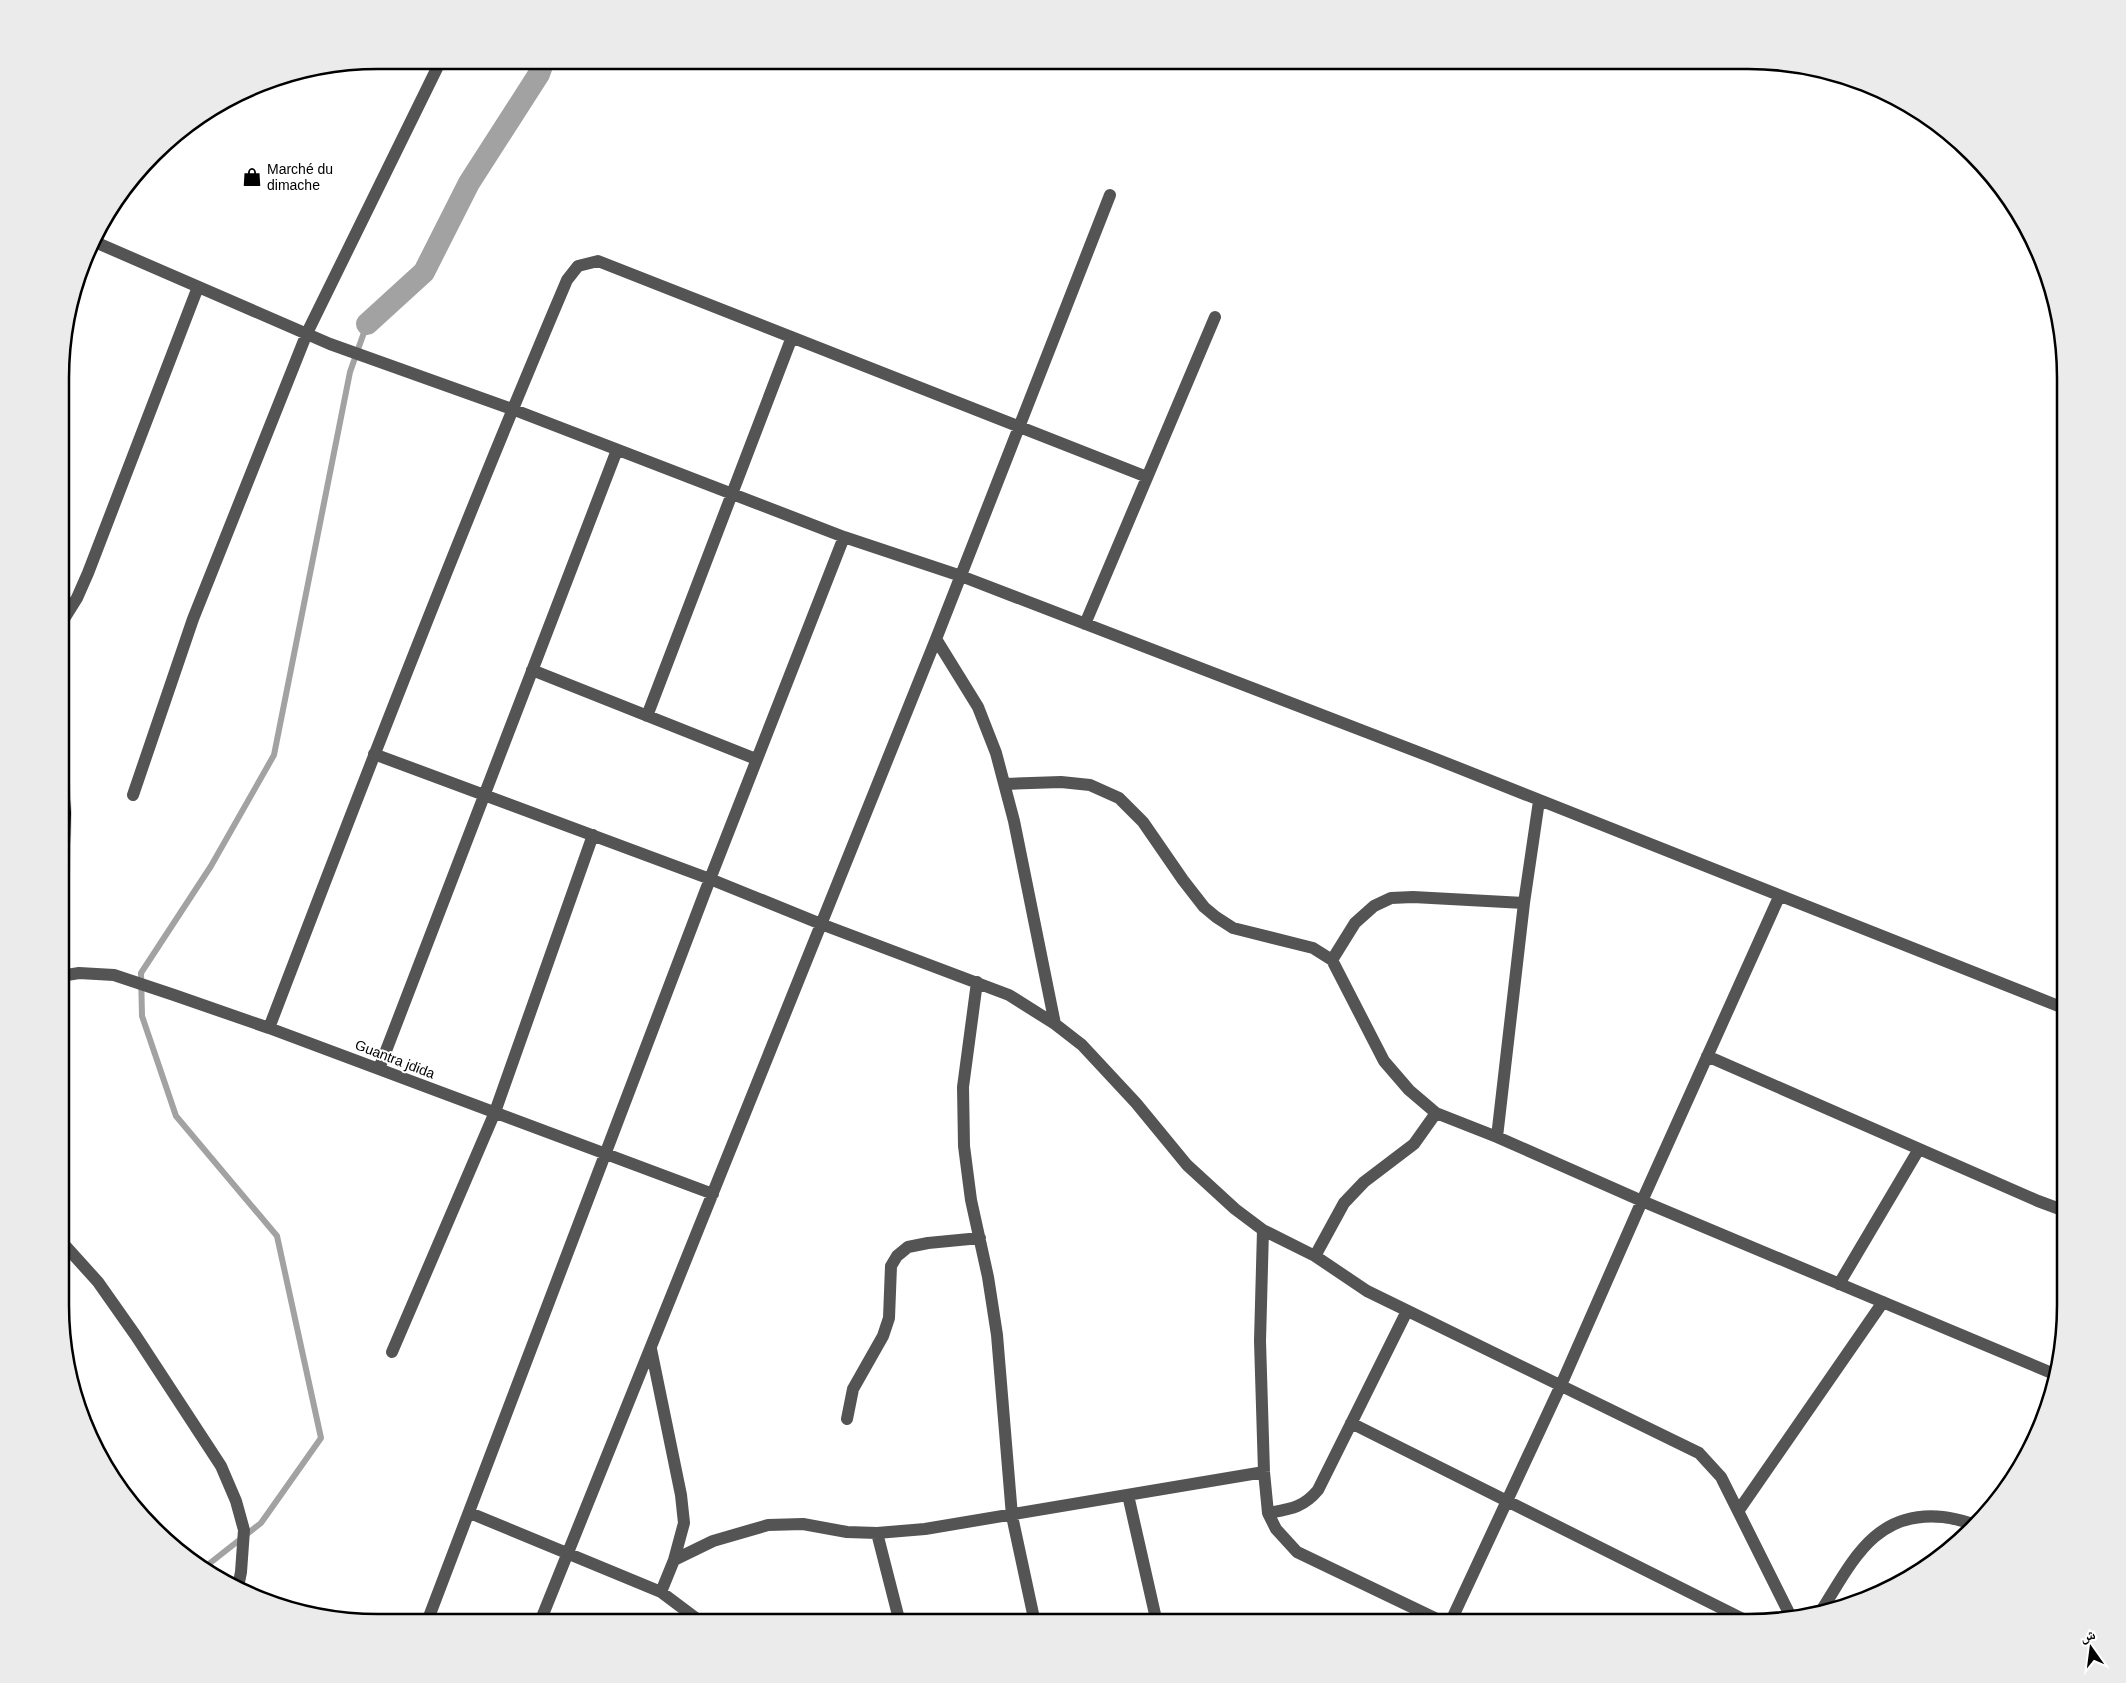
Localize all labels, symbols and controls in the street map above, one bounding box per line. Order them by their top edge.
place label: Marché du dimache [267,161,333,193]
shop icon: Marché du dimache [241,166,263,188]
street label: Guantra jdida [353,1036,437,1082]
north arrow [2066,1623,2116,1673]
text: ش [2079,1626,2097,1646]

